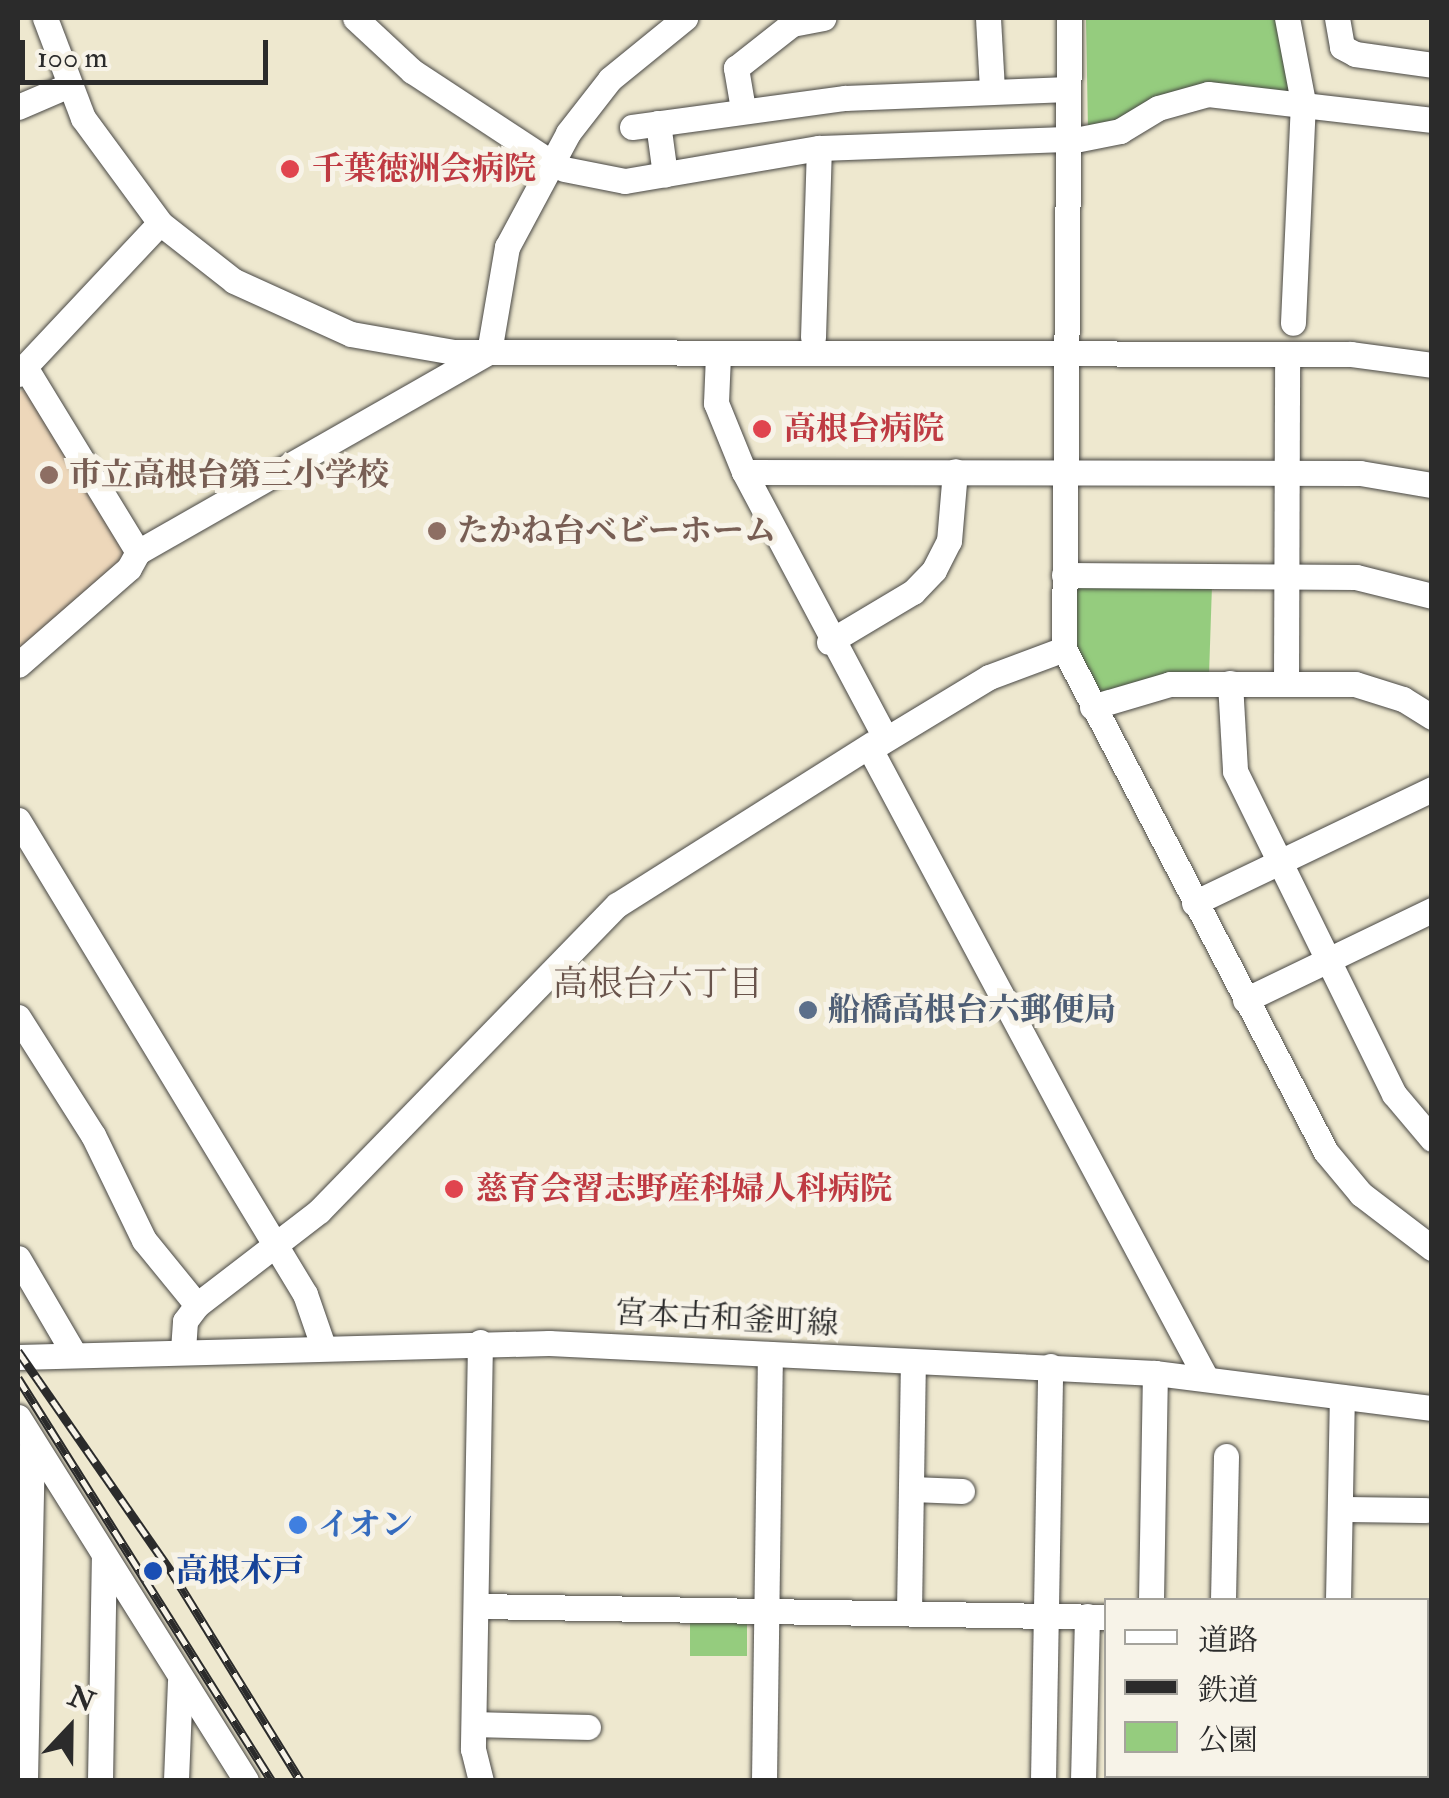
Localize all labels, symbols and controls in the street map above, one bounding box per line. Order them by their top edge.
scale bar [25,20,272,82]
text: 100 m [37,39,108,76]
place label: 千葉徳洲会病院 [312,150,536,188]
marker: 千葉徳洲会病院 [277,156,303,182]
place label: 高根台病院 [784,410,944,448]
marker: 高根台病院 [749,416,775,442]
place label: 市立高根台第三小学校 [69,456,389,494]
marker: 市立高根台第三小学校 [38,464,60,486]
place label: たかね台ベビーホーム [457,512,776,550]
marker: たかね台ベビーホーム [426,520,448,542]
district label: 高根台六丁目 [553,963,763,1005]
place label: 船橋高根台六郵便局 [828,991,1116,1029]
marker: 船橋高根台六郵便局 [797,999,819,1021]
place label: 慈育会習志野産科婦人科病院 [476,1170,892,1208]
marker: 慈育会習志野産科婦人科病院 [441,1176,467,1202]
street label: 宮本古和釜町線 [614,1294,840,1344]
place label: イオン [318,1506,414,1544]
marker: イオン [287,1514,309,1536]
place label: 高根木戸 [176,1552,304,1590]
marker: 高根木戸 [140,1558,166,1584]
legend [1104,1598,1429,1778]
text: 道路 [1198,1622,1258,1659]
text: 鉄道 [1198,1672,1258,1709]
north arrow [20,1678,120,1778]
text: N [63,1679,100,1721]
text: 公園 [1198,1722,1258,1759]

